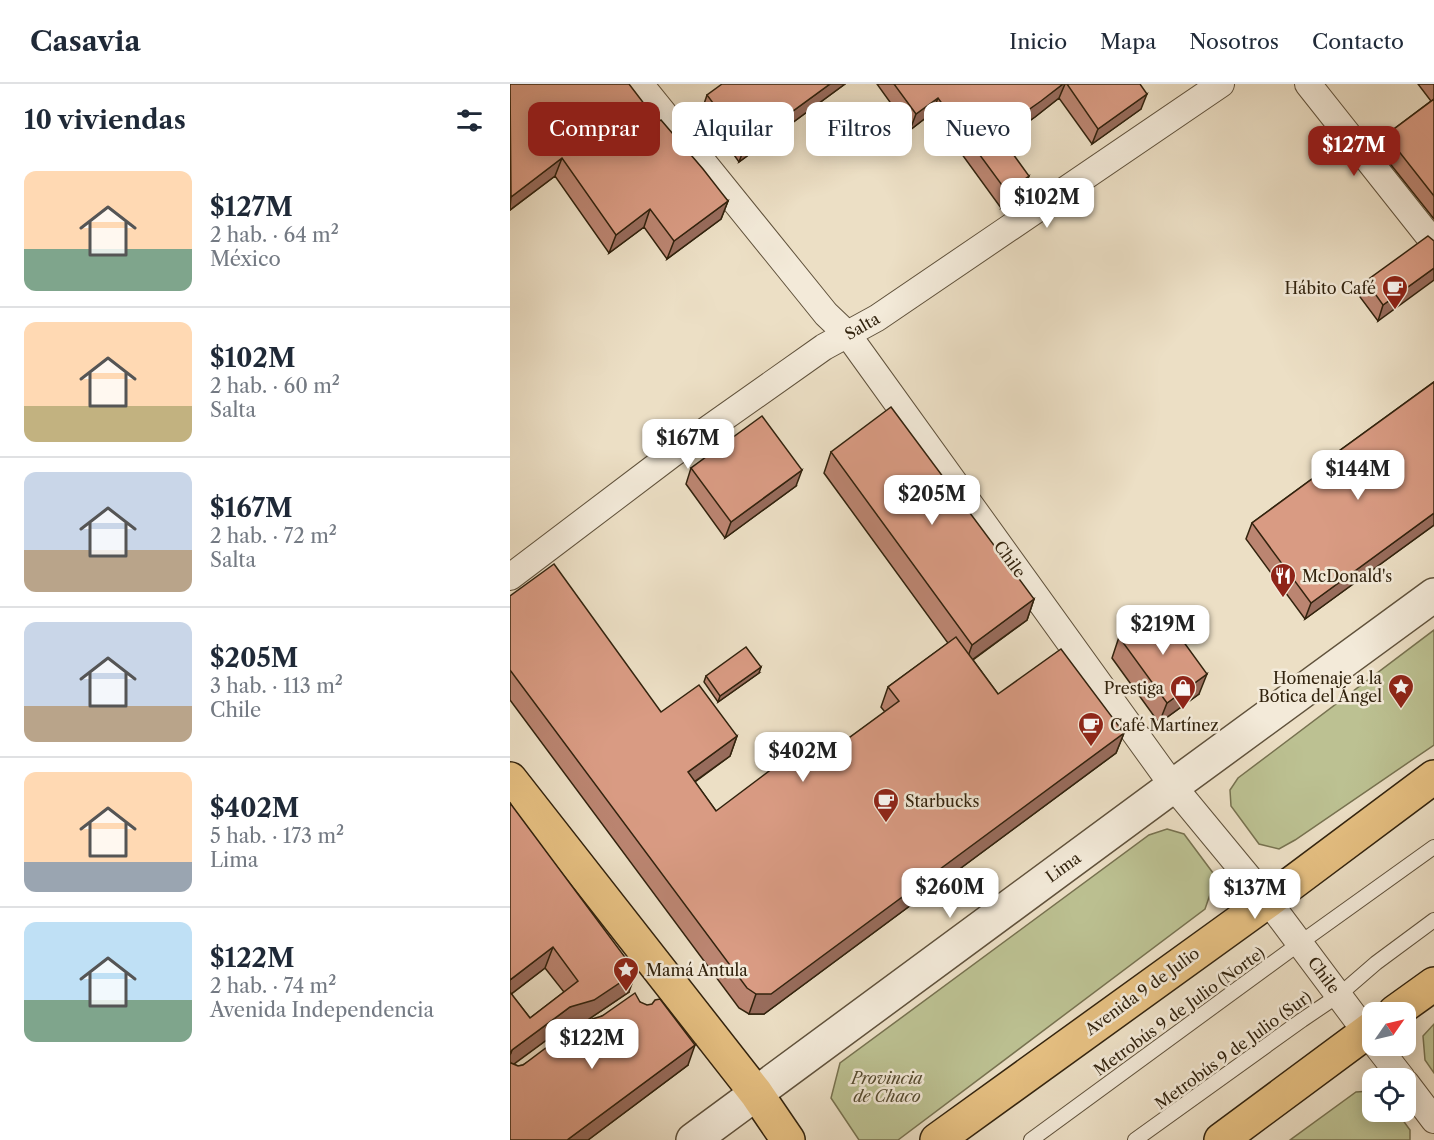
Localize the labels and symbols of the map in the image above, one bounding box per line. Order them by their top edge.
pin: $127M [1312,126,1396,177]
pin: $102M [1005,178,1089,229]
cafe icon: Hábito Café [1380,273,1410,311]
place label: Hábito Café [1284,278,1376,298]
street label: Salta [841,308,883,344]
pin: $167M [646,419,730,470]
pin: $144M [1316,450,1400,501]
pin: $205M [890,475,974,526]
street label: Chile [990,537,1030,581]
restaurant icon: McDonald's [1268,561,1298,599]
place label: McDonald's [1302,566,1392,586]
pin: $219M [1121,605,1205,656]
place label: Homenaje a la Botica del Ángel [1259,668,1383,706]
place icon: Homenaje a la Botica del Ángel [1386,672,1416,710]
shop icon: Prestiga [1168,673,1198,711]
place label: Prestiga [1104,678,1165,698]
cafe icon: Café Martínez [1076,710,1106,748]
place label: Café Martínez [1110,715,1218,735]
pin: $402M [761,732,845,783]
cafe icon: Starbucks [871,786,901,824]
place label: Starbucks [905,791,980,811]
street label: Lima [1041,847,1085,886]
pin: $260M [908,868,992,919]
pin: $137M [1213,869,1297,920]
street label: Metrobús 9 de Julio (Norte) [1090,942,1268,1080]
street label: Avenida 9 de Julio [1080,943,1203,1040]
street label: Chile [1304,953,1344,997]
place icon: Mamá Antula [611,955,641,993]
place label: Mamá Antula [646,960,748,980]
street label: Metrobús 9 de Julio (Sur) [1151,986,1315,1113]
north arrow [1362,1002,1416,1056]
pin: $122M [550,1019,634,1070]
park label: Provincia de Chaco [849,1068,923,1106]

